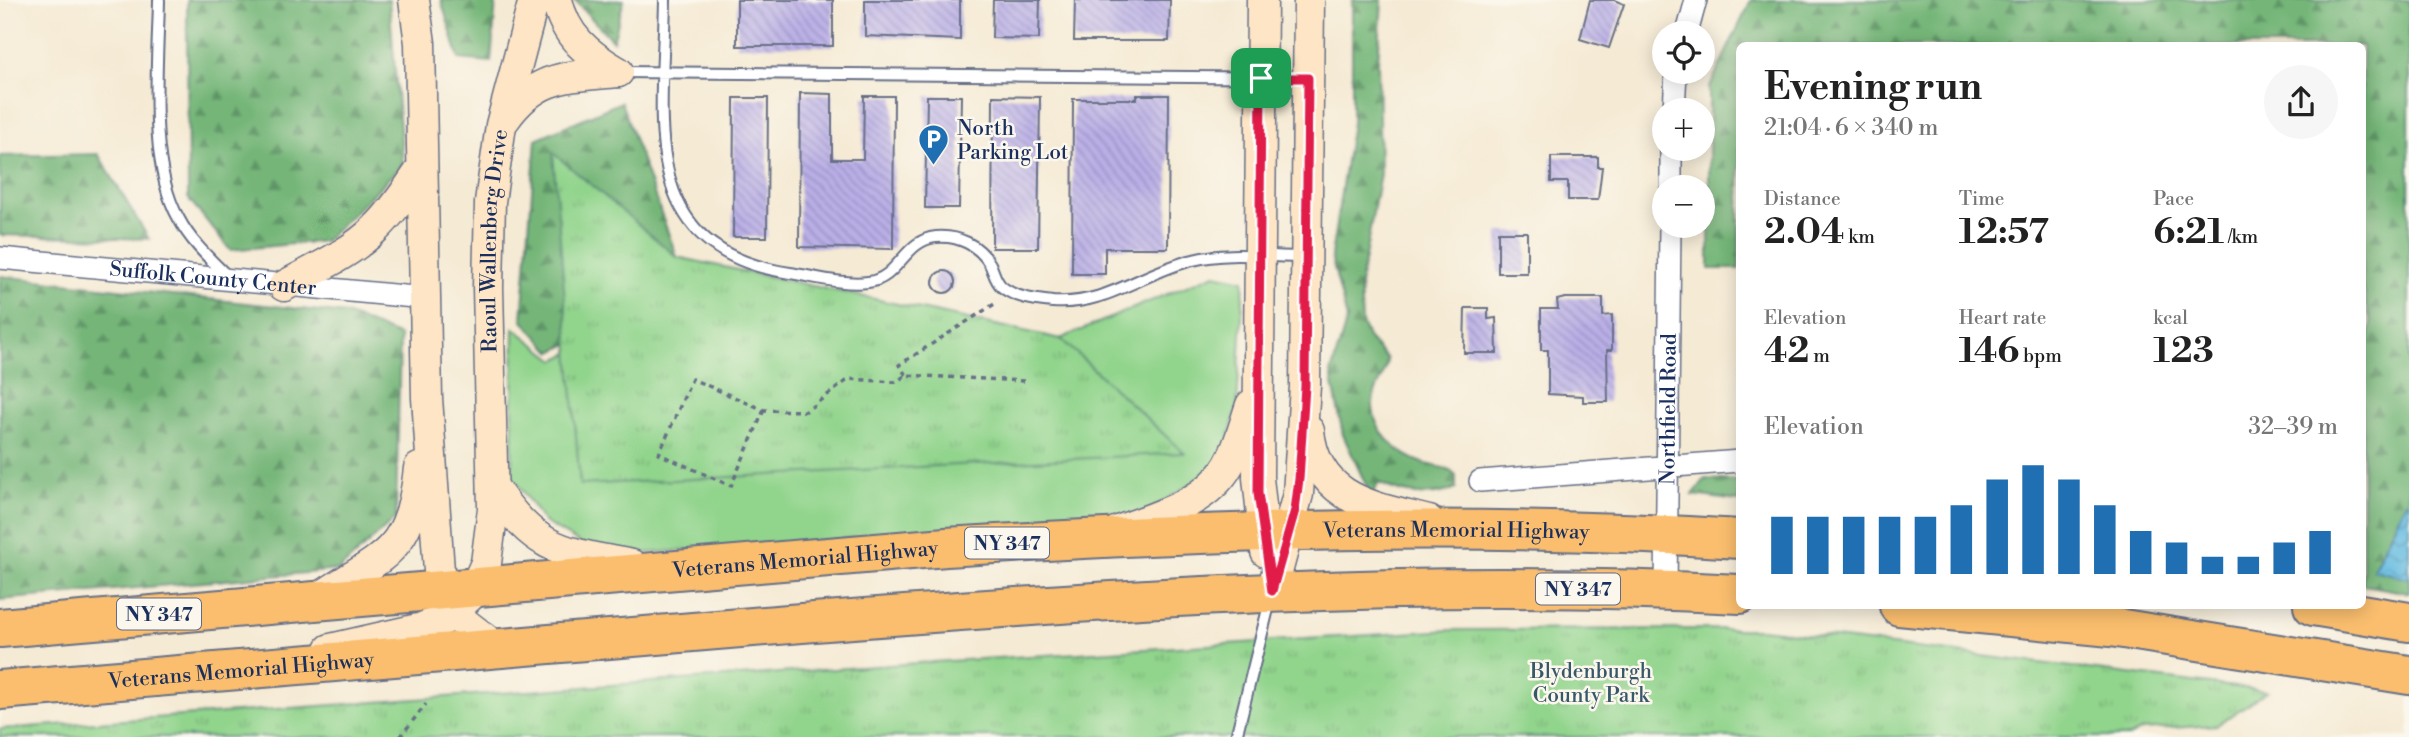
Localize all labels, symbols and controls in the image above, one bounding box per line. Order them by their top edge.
map controls [1652,21,1715,238]
button: locate [1652,21,1715,84]
pin [1231,48,1291,108]
icon: arrive [1242,59,1280,97]
text: Evening run [1764,64,1982,111]
button: share [2264,65,2338,139]
button: + [1652,98,1715,161]
text: 21:04 · 6 × 340 m [1764,114,1938,142]
place label: North Parking Lot [957,116,1069,166]
parking icon: North Parking Lot [917,123,951,167]
street label: Raoul Wallenberg Drive [476,127,514,353]
button: − [1652,175,1715,238]
text: Distance [1764,187,1841,211]
text: Time [1959,187,2004,211]
text: Pace [2153,187,2194,211]
text: 2.04 [1764,211,1844,254]
text: 12:57 [1959,211,2049,254]
text: 6:21 [2153,211,2224,254]
text: km [1844,225,1875,249]
text: /km [2224,225,2258,249]
street label: Suffolk County Center [108,256,318,302]
text: Elevation [1764,306,1846,330]
text: Heart rate [1959,306,2046,330]
text: kcal [2153,306,2188,330]
text: 42 [1764,330,1809,373]
text: 146 [1959,330,2019,373]
text: 123 [2153,330,2214,373]
street label: Northfield Road [1655,333,1683,485]
text: m [1809,344,1830,368]
text: bpm [2019,344,2062,368]
text: Elevation [1764,413,1864,441]
text: 32–39 m [2248,413,2338,441]
street label: Veterans Memorial Highway [1322,518,1591,546]
road number: NY 347 [965,528,1049,558]
street label: Veterans Memorial Highway [670,536,940,584]
road number: NY 347 [1536,574,1620,604]
road number: NY 347 [117,598,201,629]
street label: Veterans Memorial Highway [106,647,376,695]
park label: Blydenburgh County Park [1529,659,1653,709]

